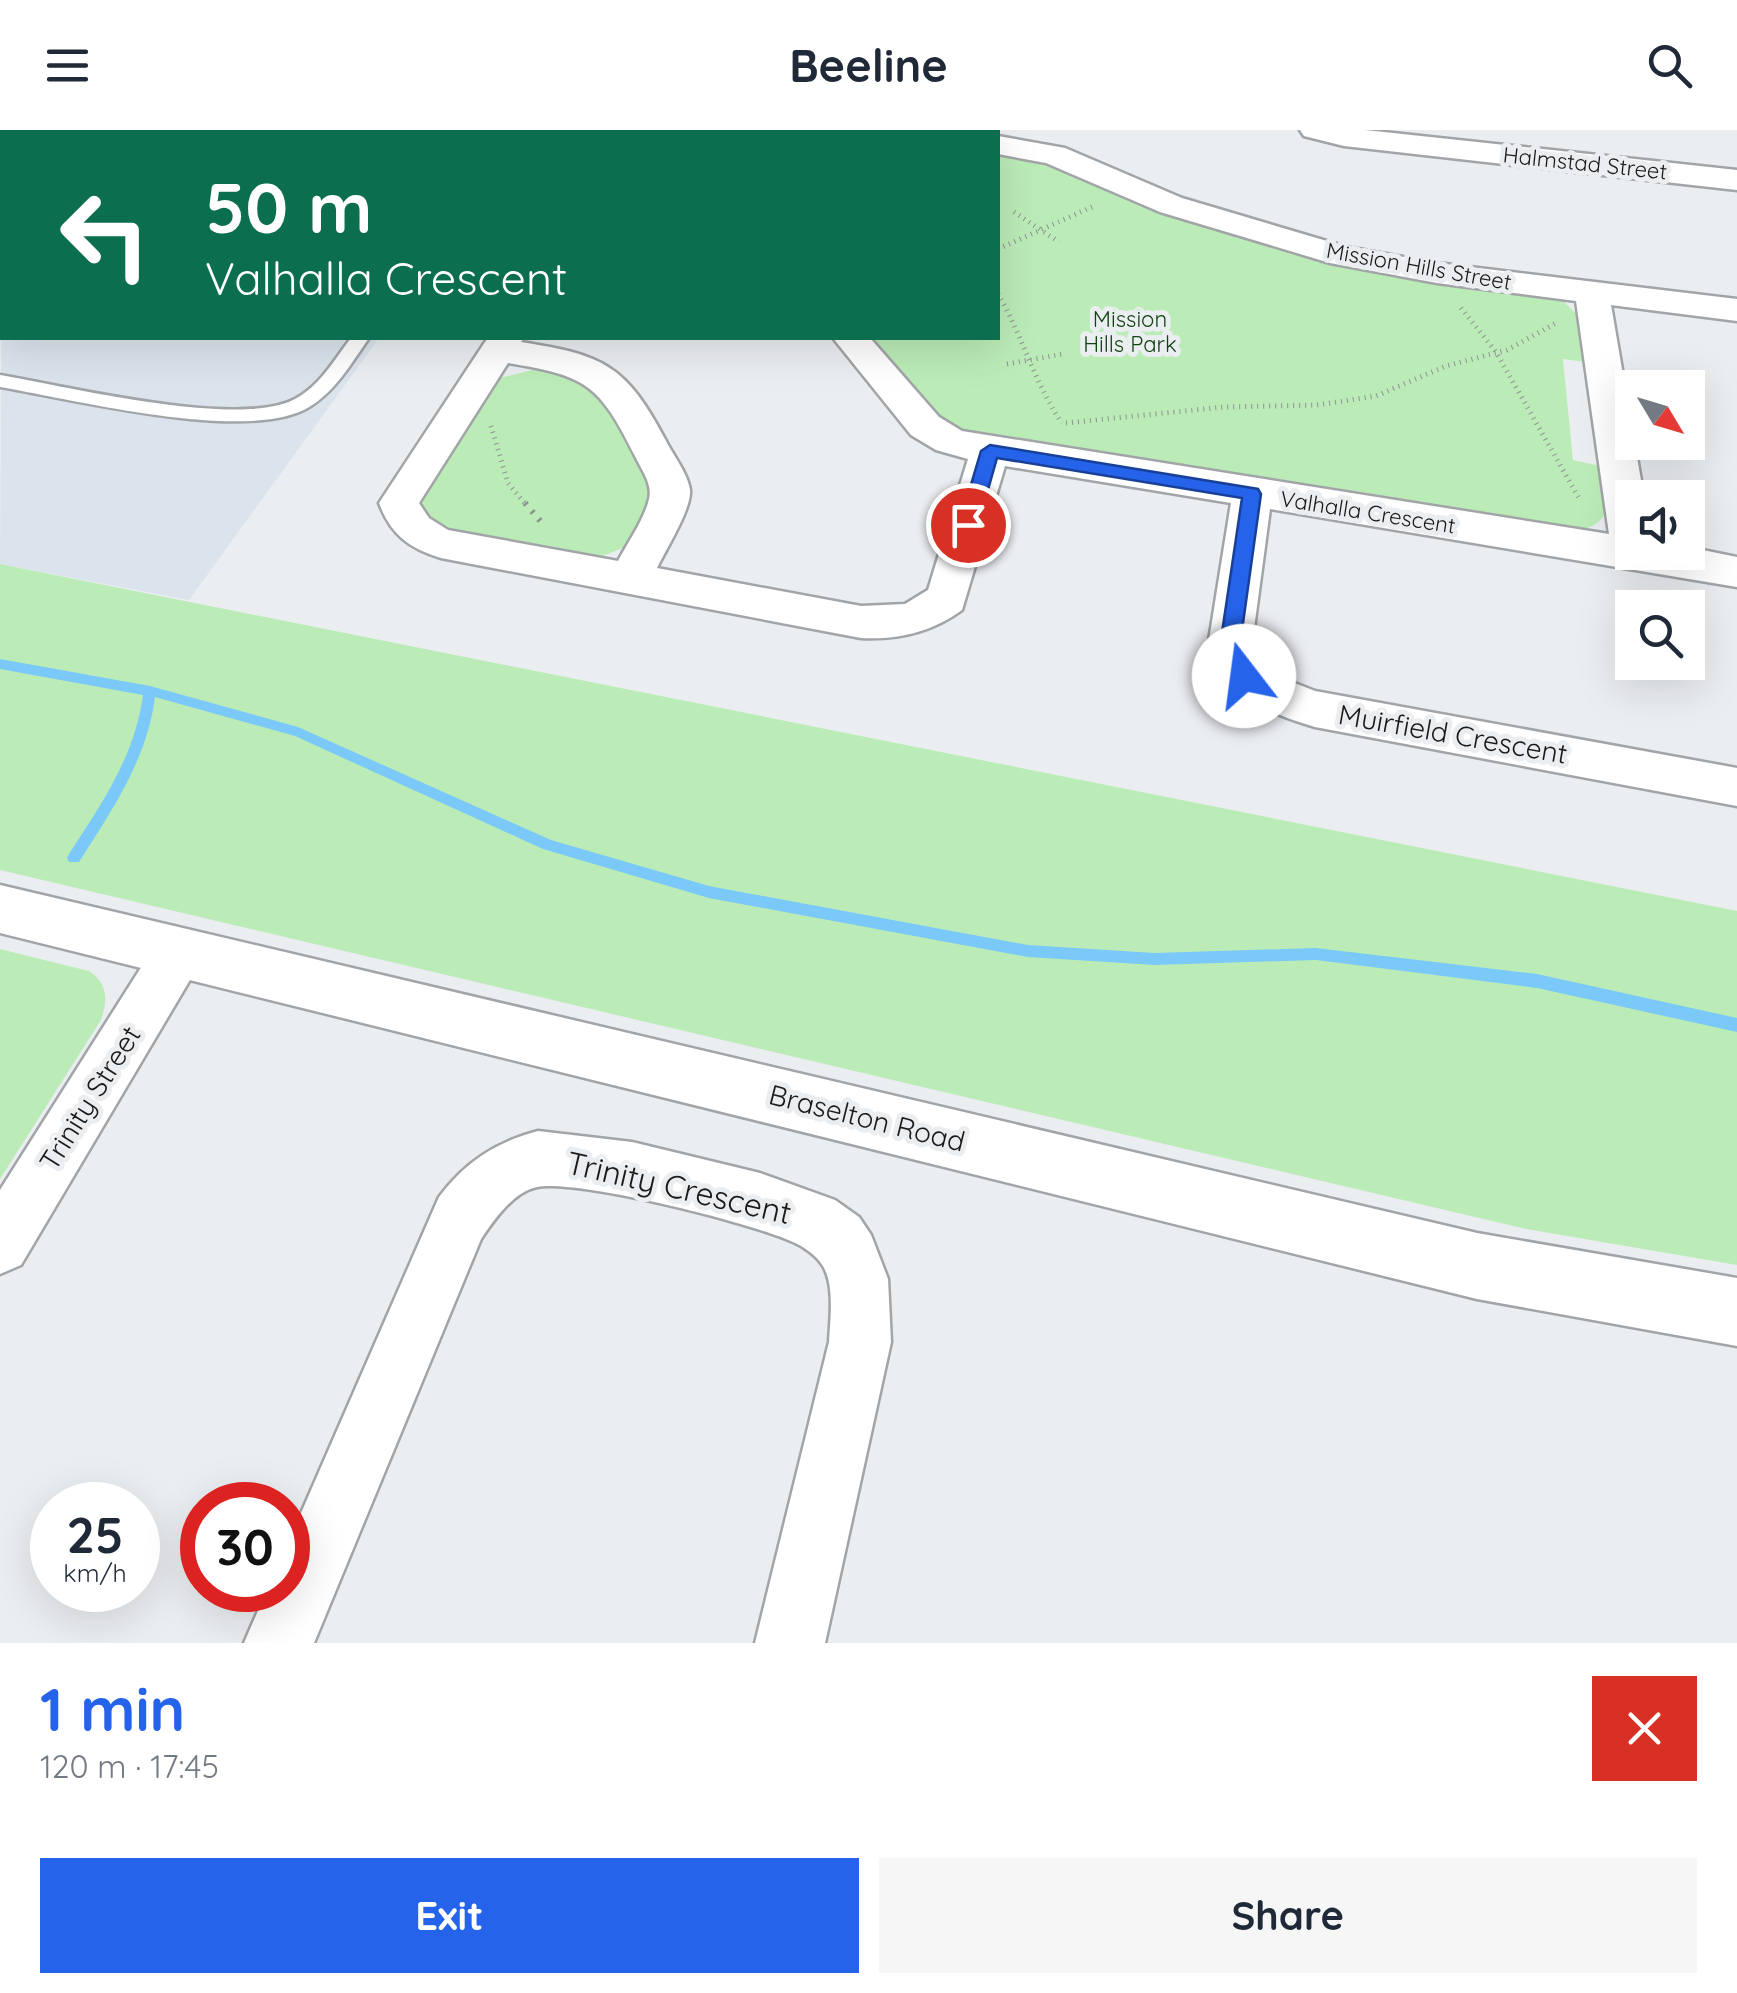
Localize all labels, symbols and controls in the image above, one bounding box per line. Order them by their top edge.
text: Beeline [789,37,948,93]
icon: menu [40,38,95,93]
icon: search [1642,38,1697,93]
street label: Halmstad Street [1502,140,1668,186]
text: 50 m [205,163,372,251]
icon: left [40,170,170,300]
street label: Mission Hills Street [1324,236,1514,296]
text: Valhalla Crescent [205,250,567,306]
park label: Mission Hills Park [1083,305,1177,358]
north arrow [1615,370,1705,460]
map controls [1615,370,1705,680]
button: sound [1615,480,1705,570]
pin [926,483,1011,568]
street label: Valhalla Crescent [1278,484,1458,540]
icon: arrive [941,498,996,553]
button: search [1615,590,1705,680]
position arrow [1192,624,1296,728]
street label: Muirfield Crescent [1336,696,1570,771]
street label: Trinity Street [31,1019,148,1176]
street label: Braselton Road [766,1076,969,1159]
street label: Trinity Crescent [563,1142,795,1232]
speed limit sign: 30 [180,1482,310,1612]
text: 25 [66,1503,124,1566]
text: km/h [63,1557,127,1588]
text: 1 min [40,1671,185,1746]
button: close [1592,1676,1697,1781]
text: 120 m · 17:45 [40,1746,219,1786]
button: Exit [40,1858,859,1973]
button: Share [879,1858,1697,1973]

